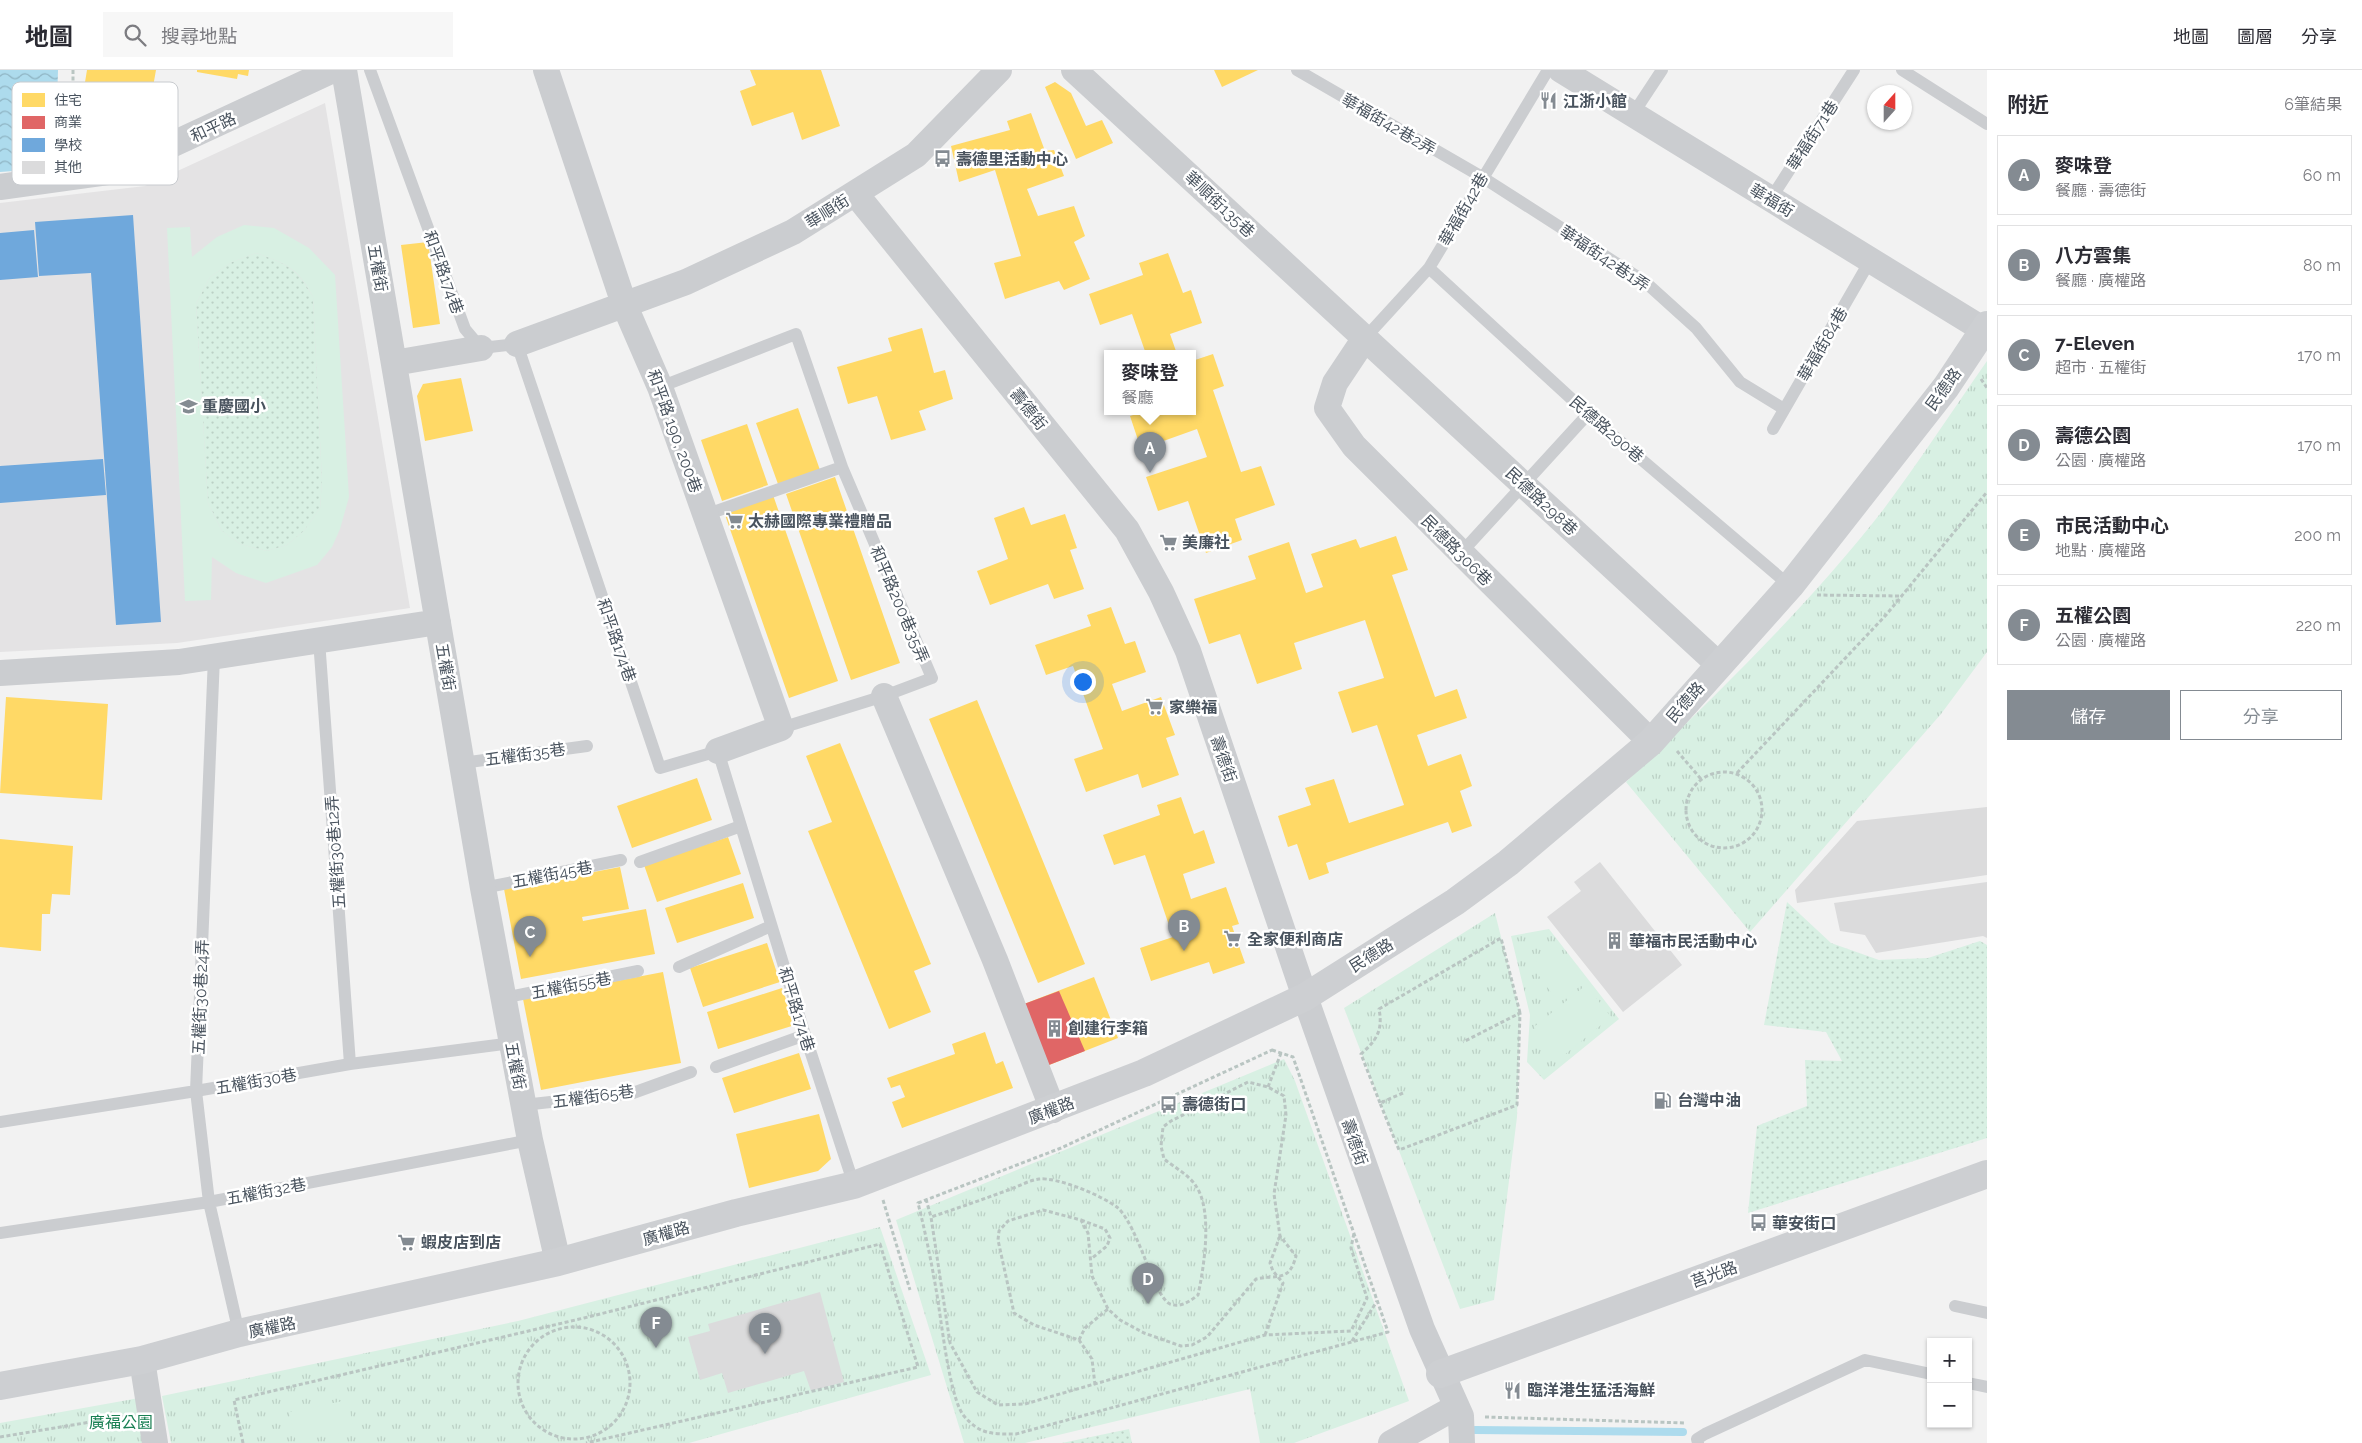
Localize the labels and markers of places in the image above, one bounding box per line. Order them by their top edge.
restaurant icon: 江浙小館 [1539,91,1559,111]
place label: 江浙小館 [1563,92,1627,111]
bus stop icon: 壽德里活動中心 [932,149,952,169]
place label: 壽德里活動中心 [956,150,1068,169]
school or university icon: 重慶國小 [178,396,198,416]
place label: 重慶國小 [202,397,266,416]
pin: A [1134,432,1166,473]
supermarket icon: 太赫國際專業禮贈品 [724,511,744,531]
place label: 太赫國際專業禮贈品 [748,512,892,531]
supermarket icon: 美廉社 [1158,532,1178,552]
place label: 美廉社 [1182,533,1230,552]
supermarket icon: 家樂福 [1145,697,1165,717]
place label: 家樂福 [1169,698,1217,717]
pin: B [1168,910,1200,951]
pin: C [514,916,546,957]
supermarket icon: 全家便利商店 [1223,929,1243,949]
place label: 全家便利商店 [1247,930,1343,949]
building icon: 華福市民活動中心 [1605,931,1625,951]
place label: 華福市民活動中心 [1629,932,1757,951]
building icon: 創建行李箱 [1044,1018,1064,1038]
place label: 創建行李箱 [1068,1019,1148,1038]
fuel station icon: 台灣中油 [1653,1090,1673,1110]
place label: 台灣中油 [1677,1091,1741,1110]
bus stop icon: 壽德街口 [1158,1094,1178,1114]
place label: 壽德街口 [1182,1095,1246,1114]
bus stop icon: 華安街口 [1748,1213,1768,1233]
place label: 華安街口 [1772,1214,1836,1233]
supermarket icon: 蝦皮店到店 [397,1232,417,1252]
place label: 蝦皮店到店 [421,1233,501,1252]
pin: D [1132,1263,1164,1304]
pin: F [640,1307,672,1348]
pin: E [749,1313,781,1354]
restaurant icon: 臨洋港生猛活海鮮 [1503,1380,1523,1400]
place label: 臨洋港生猛活海鮮 [1527,1381,1655,1400]

